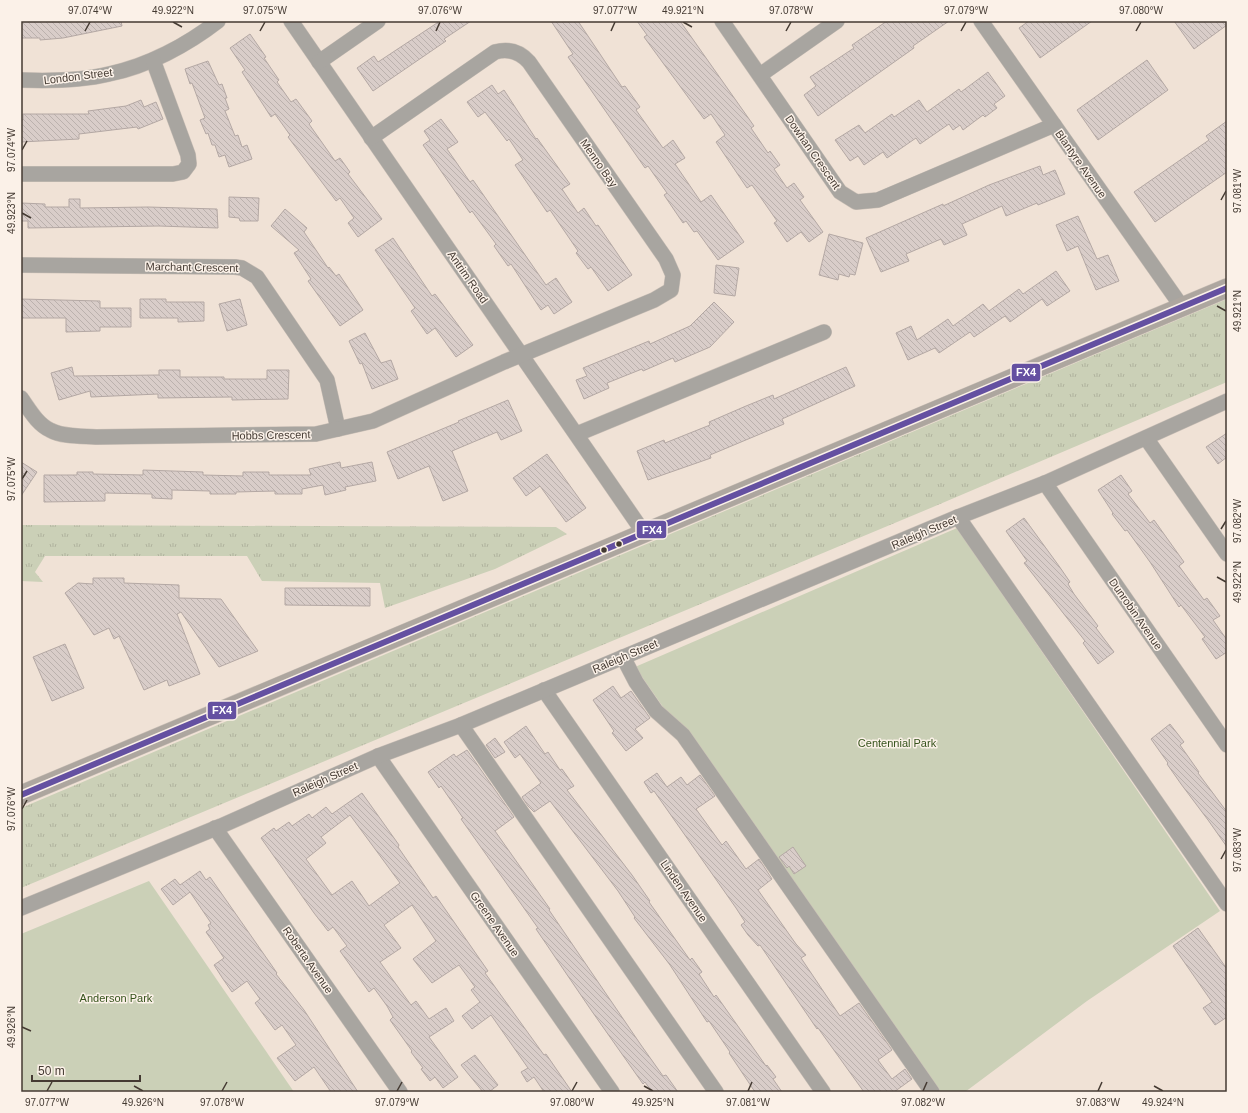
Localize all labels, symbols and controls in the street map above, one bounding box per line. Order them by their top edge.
text: 97.074°W [68,5,113,16]
text: 49.922°N [152,5,194,16]
text: 97.075°W [243,5,288,16]
text: 97.076°W [418,5,463,16]
text: 97.077°W [593,5,638,16]
text: 49.921°N [662,5,704,16]
text: 97.078°W [769,5,814,16]
text: 97.079°W [944,5,989,16]
text: 97.080°W [1119,5,1164,16]
street label: London Street [43,66,113,86]
street label: Dowhan Crescent [783,113,843,191]
text: 97.074°W [6,127,17,172]
street label: Blantyre Avenue [1053,128,1109,200]
street label: Menno Bay [578,137,620,190]
text: 97.081°W [1232,168,1243,213]
text: 49.923°N [6,192,17,234]
street label: Antrim Road [446,249,490,305]
street label: Marchant Crescent [145,260,239,274]
text: 49.921°N [1232,290,1243,332]
line badge: FX4 [1011,363,1041,382]
text: FX4 [1016,366,1037,378]
street label: Hobbs Crescent [231,428,311,442]
text: 97.075°W [6,456,17,501]
text: 97.082°W [1232,498,1243,543]
street label: Raleigh Street [890,513,958,551]
line badge: FX4 [636,520,667,539]
text: FX4 [642,524,663,536]
unlabelled marker [614,539,624,549]
unlabelled marker [599,545,609,555]
text: 49.922°N [1232,561,1243,603]
street label: Dunrobin Avenue [1107,576,1165,652]
street label: Raleigh Street [591,637,659,675]
line badge: FX4 [207,701,237,720]
text: FX4 [212,704,233,716]
park label: Centennial Park [858,737,937,749]
street label: Raleigh Street [291,759,359,799]
text: 97.076°W [6,786,17,831]
text: 97.083°W [1232,827,1243,872]
street label: Linden Avenue [658,858,710,924]
street label: Greene Avenue [468,889,522,959]
street label: Roberta Avenue [281,924,335,996]
park label: Anderson Park [80,992,153,1004]
text: 49.926°N [6,1006,17,1048]
scale bar [32,1057,140,1083]
text: 50 m [38,1064,65,1078]
text: 97.077°W [25,1097,70,1108]
text: 49.926°N [122,1097,164,1108]
text: 97.078°W [200,1097,245,1108]
text: 97.079°W [375,1097,420,1108]
text: 97.080°W [550,1097,595,1108]
text: 49.925°N [632,1097,674,1108]
text: 97.081°W [726,1097,771,1108]
text: 97.082°W [901,1097,946,1108]
text: 97.083°W [1076,1097,1121,1108]
text: 49.924°N [1142,1097,1184,1108]

